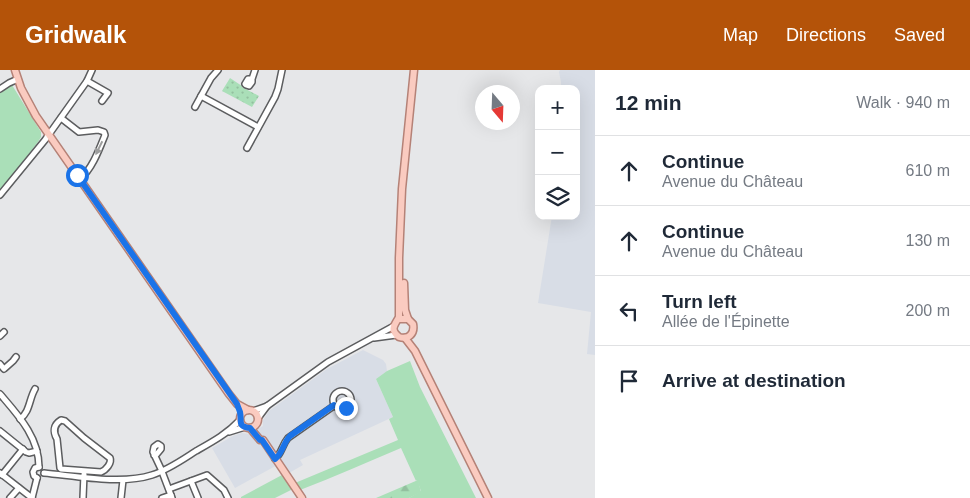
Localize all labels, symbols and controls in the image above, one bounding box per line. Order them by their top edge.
text: Gridwalk [25,21,126,48]
text: Map [723,25,758,45]
text: Directions [786,25,866,45]
text: Saved [894,25,945,45]
north arrow [475,85,520,130]
map controls [535,85,580,220]
button: + [535,85,580,130]
text: 12 min [615,91,682,114]
text: Walk · 940 m [856,94,950,111]
button: − [535,130,580,175]
one-way arrow [95,141,103,155]
text: Continue [662,151,744,172]
icon: ahead [615,157,643,185]
text: 610 m [906,162,950,179]
route start [66,164,89,187]
text: Avenue du Château [662,173,803,190]
button: layers [535,175,580,220]
text: Continue [662,221,744,242]
icon: ahead [615,227,643,255]
text: 130 m [906,232,950,249]
text: Avenue du Château [662,243,803,260]
text: Turn left [662,291,737,312]
icon: left [615,297,643,325]
text: 200 m [906,302,950,319]
text: Allée de l'Épinette [662,313,790,330]
icon: arrive [615,367,643,395]
text: Arrive at destination [662,370,846,391]
route end [335,397,358,420]

